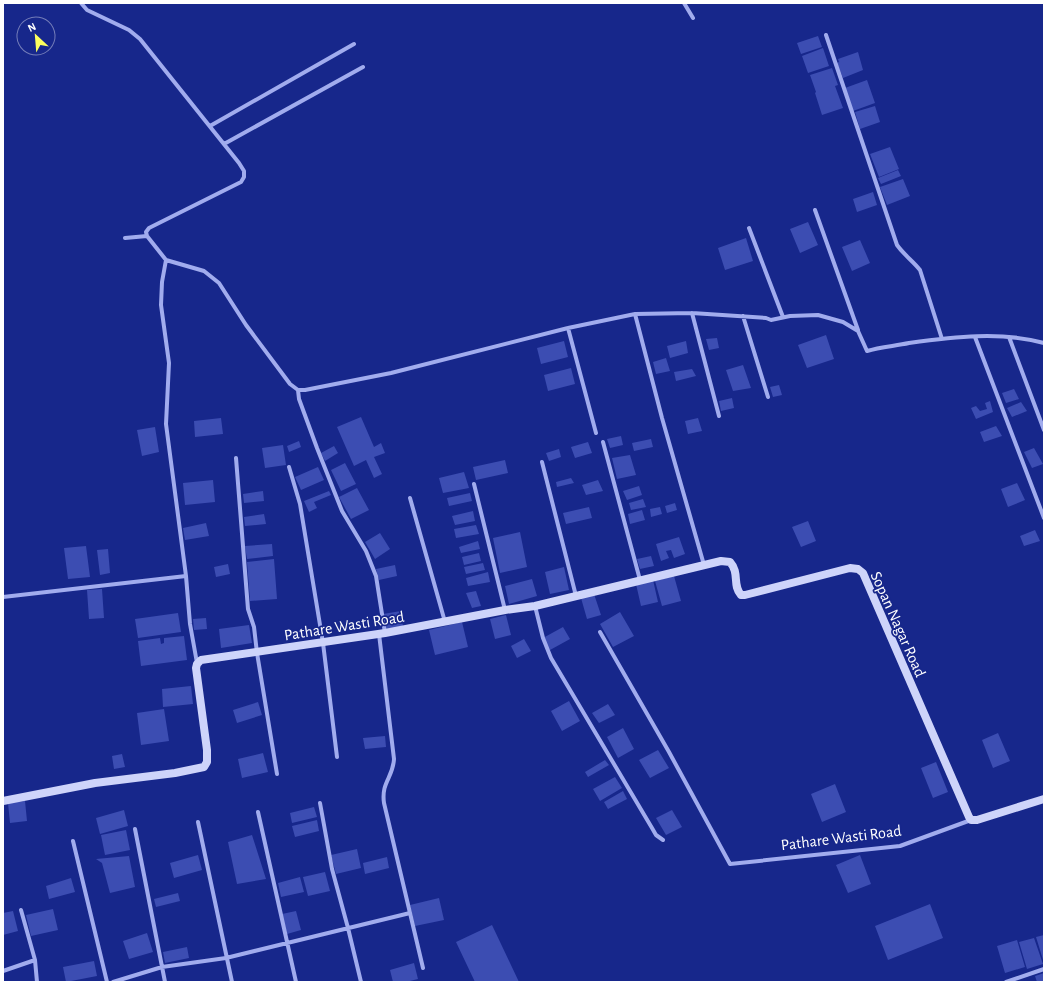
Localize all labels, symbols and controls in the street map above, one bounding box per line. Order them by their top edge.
north arrow [16,16,56,56]
text: N [26,21,38,34]
street label: Sopan Nagar Road [868,569,929,680]
street label: Pathare Wasti Road [283,609,405,643]
street label: Pathare Wasti Road [780,823,902,853]

